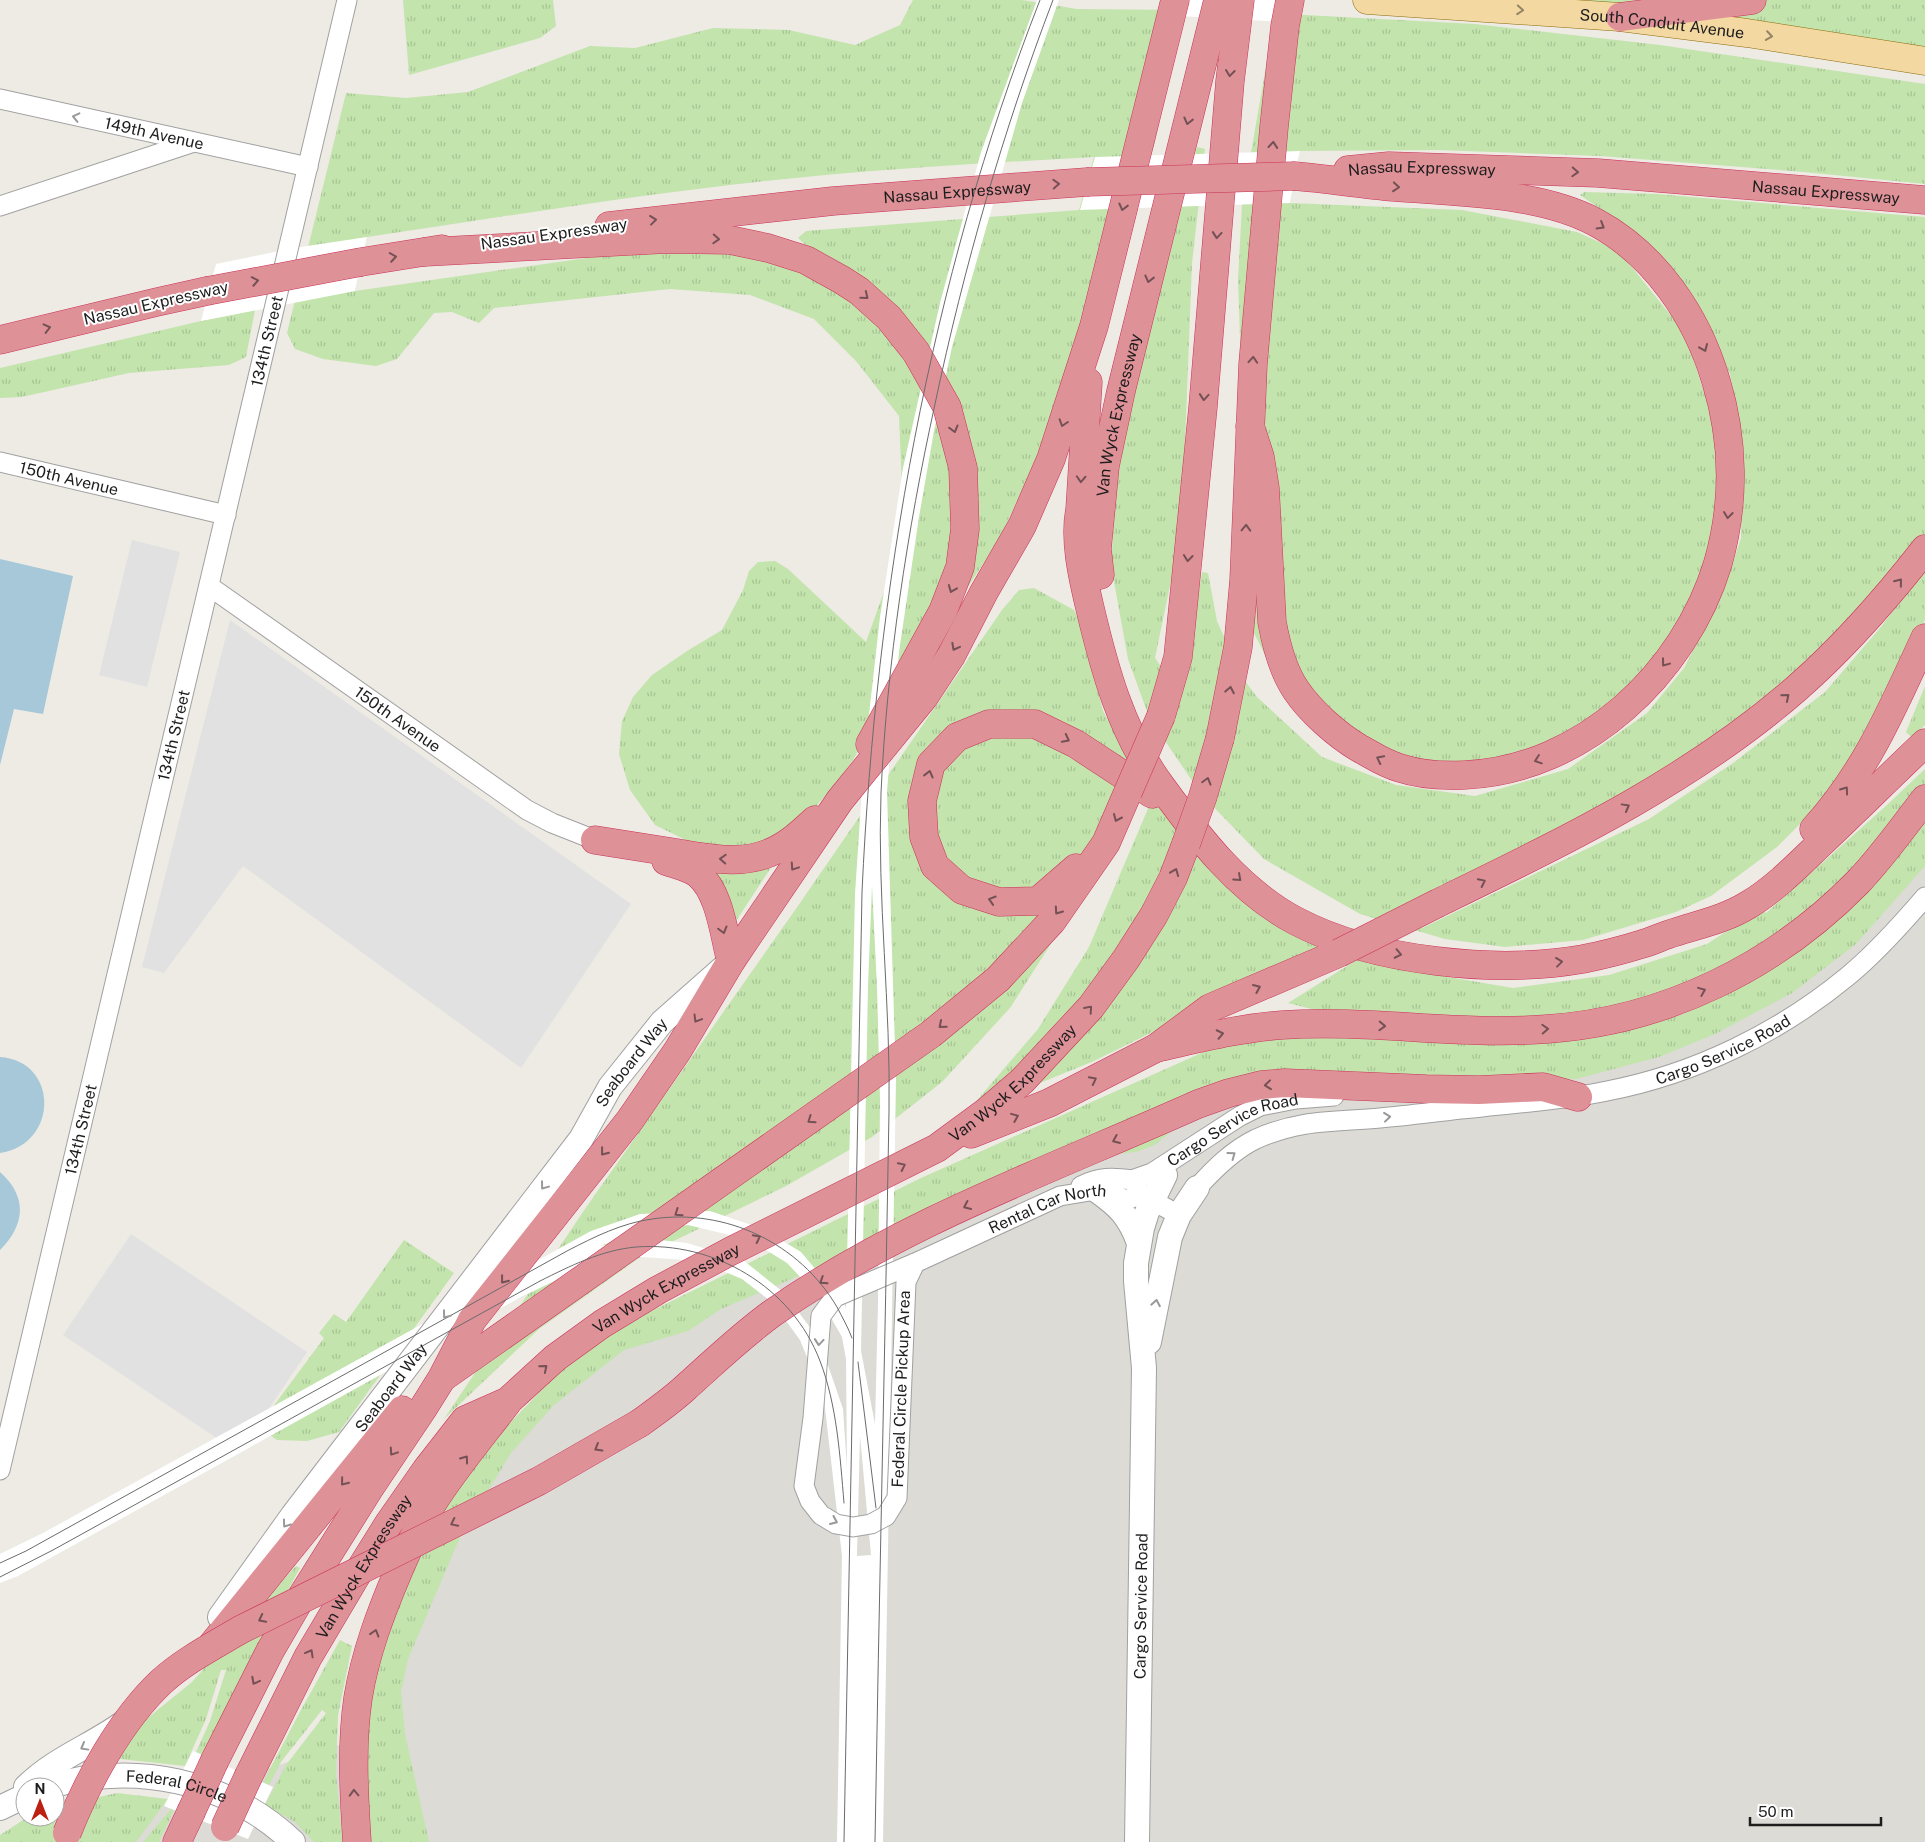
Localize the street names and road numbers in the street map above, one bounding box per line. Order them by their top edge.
street label: South Conduit Avenue [1579,5,1746,42]
street label: 149th Avenue [103,113,206,153]
street label: Nassau Expressway [1347,156,1497,179]
street label: Nassau Expressway [1751,176,1901,207]
street label: Nassau Expressway [883,177,1032,207]
street label: Nassau Expressway [479,214,629,254]
street label: Nassau Expressway [82,277,231,329]
street label: 134th Street [247,294,286,388]
street label: Van Wyck Expressway [1093,331,1144,497]
street label: 150th Avenue [18,457,120,499]
street label: 150th Avenue [351,682,445,756]
street label: 134th Street [154,688,193,783]
street label: Cargo Service Road [1653,1011,1794,1088]
street label: Seaboard Way [591,1014,671,1110]
street label: Van Wyck Expressway [945,1020,1080,1146]
street label: 134th Street [61,1082,100,1177]
street label: Cargo Service Road [1163,1089,1300,1170]
street label: Rental Car North [985,1180,1107,1237]
street label: Van Wyck Expressway [589,1239,743,1337]
street label: Federal Circle Pickup Area [888,1290,914,1488]
street label: Seaboard Way [351,1339,431,1436]
street label: Van Wyck Expressway [312,1491,416,1642]
street label: Cargo Service Road [1130,1533,1151,1679]
street label: Federal Circle [126,1766,231,1806]

